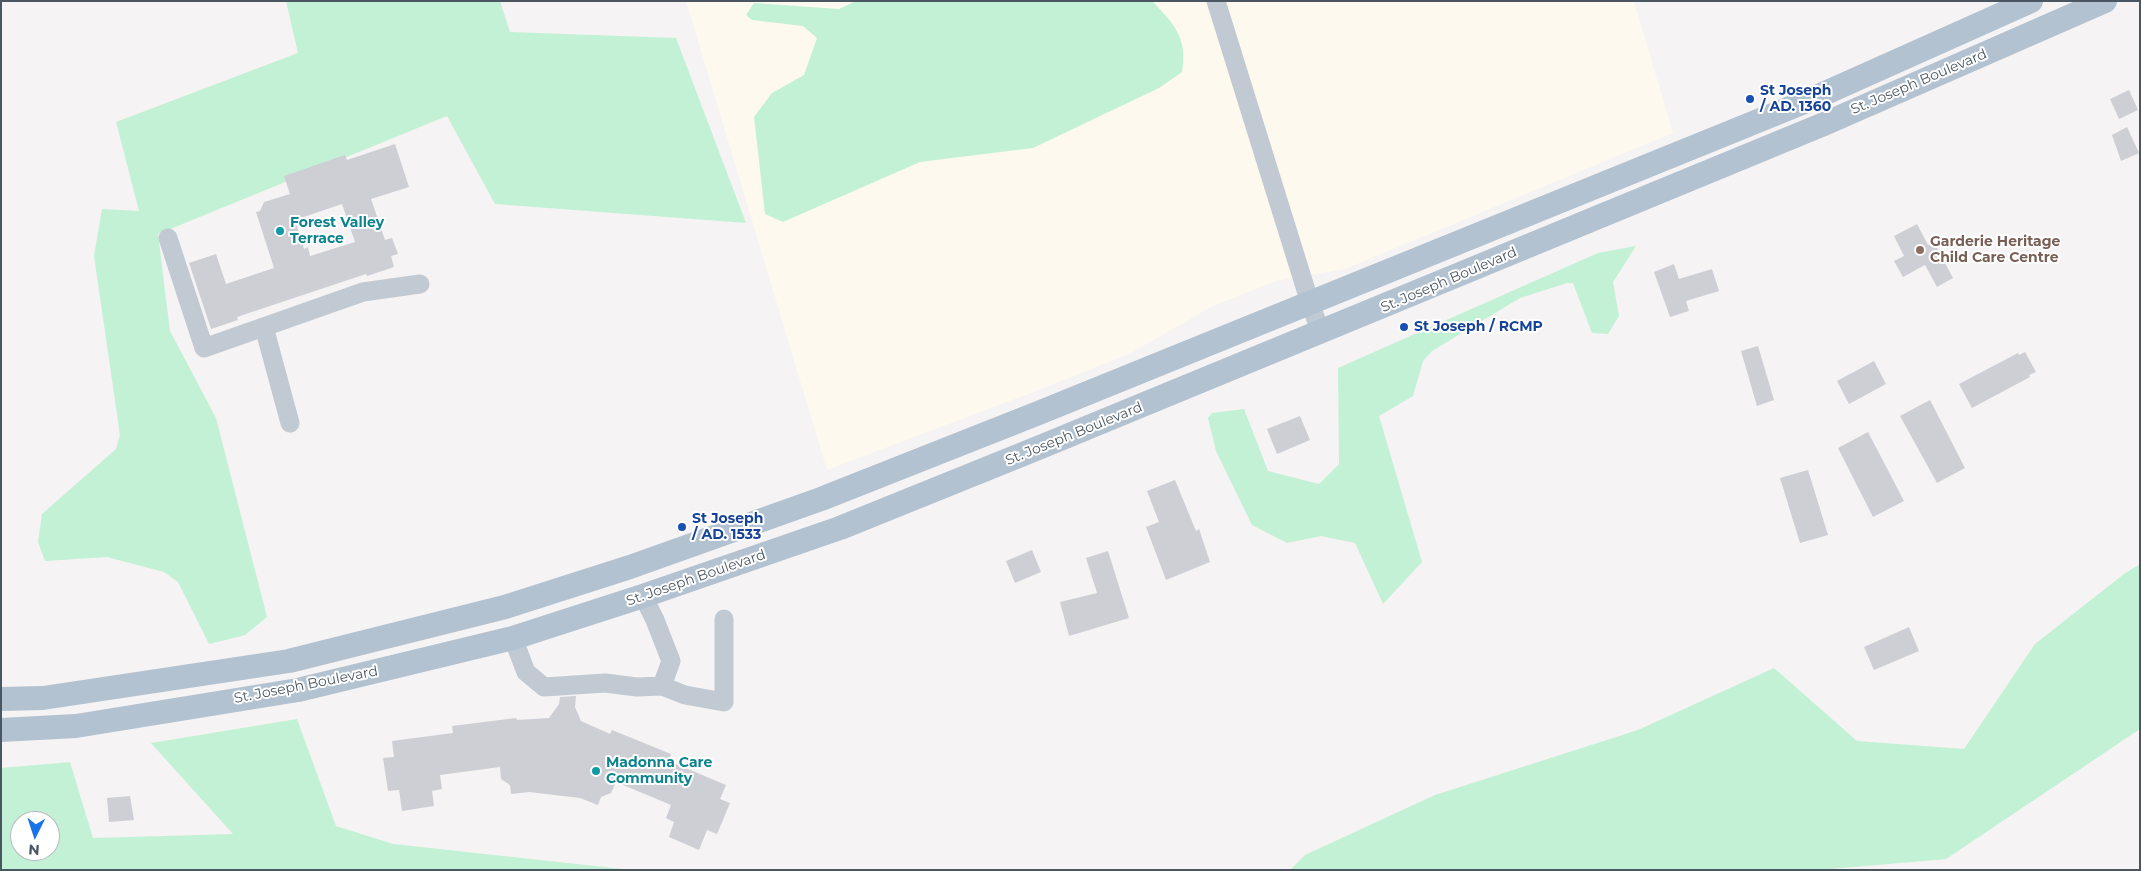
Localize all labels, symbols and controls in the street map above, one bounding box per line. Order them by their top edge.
street label: St. Joseph Boulevard [1848,46,1990,118]
place label: St Joseph / AD. 1360 [1760,83,1831,115]
marker: St Joseph / AD. 1360 [1744,93,1756,105]
place label: Forest Valley Terrace [290,215,384,248]
marker: Forest Valley Terrace [274,225,286,237]
place label: Garderie Heritage Child Care Centre [1930,234,2060,266]
street label: St. Joseph Boulevard [1378,244,1520,316]
marker: Garderie Heritage Child Care Centre [1914,244,1926,256]
place label: St Joseph / RCMP [1414,319,1543,335]
marker: St Joseph / RCMP [1398,321,1410,333]
street label: St. Joseph Boulevard [1003,399,1145,469]
place label: St Joseph / AD. 1533 [692,511,763,544]
marker: St Joseph / AD. 1533 [676,521,688,533]
street label: St. Joseph Boulevard [624,546,768,610]
street label: St. Joseph Boulevard [233,663,379,707]
place label: Madonna Care Community [606,755,712,788]
marker: Madonna Care Community [590,765,602,777]
north arrow [10,811,60,861]
text: N [28,841,40,859]

